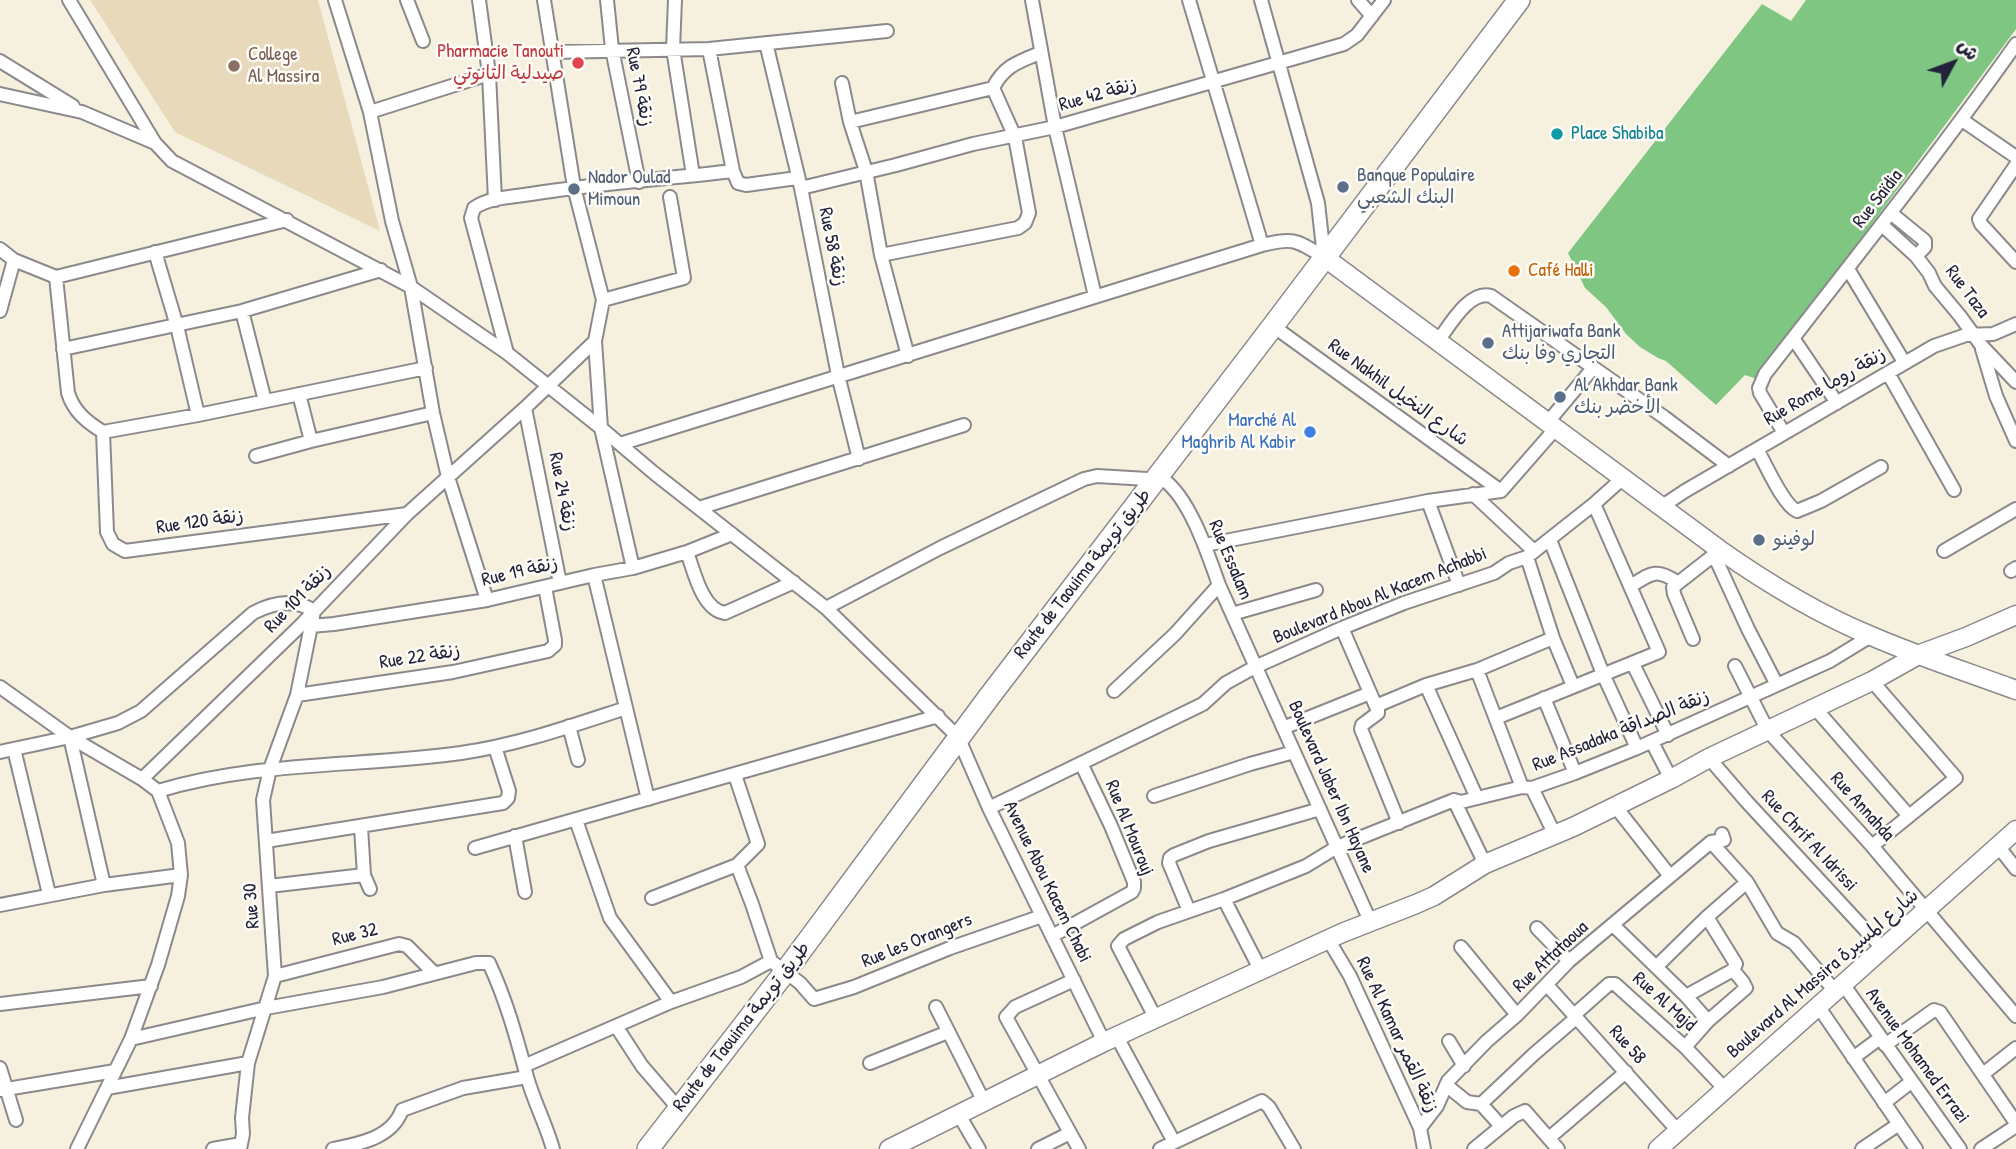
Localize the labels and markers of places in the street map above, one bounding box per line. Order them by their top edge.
place label: Pharmacie Tanouti صيدلية التانوتي [437,41,564,85]
place label: College Al Massira [248,44,319,88]
marker: Pharmacie Tanouti صيدلية التانوتي [570,55,586,71]
marker: College Al Massira [226,58,242,74]
place label: Place Shabiba [1571,123,1663,145]
marker: Place Shabiba [1549,126,1565,142]
place label: Banque Populaire البنك الشعبي [1357,165,1475,209]
place label: Nador Oulad Mimoun [588,167,670,211]
marker: Banque Populaire البنك الشعبي [1335,179,1351,195]
marker: Nador Oulad Mimoun [566,181,582,197]
place label: Café Halli [1528,260,1593,282]
marker: Café Halli [1506,263,1522,279]
place label: Attijariwafa Bank التجاري وفا بنك [1502,321,1621,365]
marker: Attijariwafa Bank التجاري وفا بنك [1480,335,1496,351]
place label: Al Akhdar Bank الأخضر بنك [1574,375,1678,419]
marker: Al Akhdar Bank الأخضر بنك [1552,389,1568,405]
place label: Marché Al Maghrib Al Kabir [1182,410,1296,454]
marker: Marché Al Maghrib Al Kabir [1302,424,1318,440]
place label: لوفينو [1773,529,1815,551]
marker: لوفينو [1751,532,1767,548]

